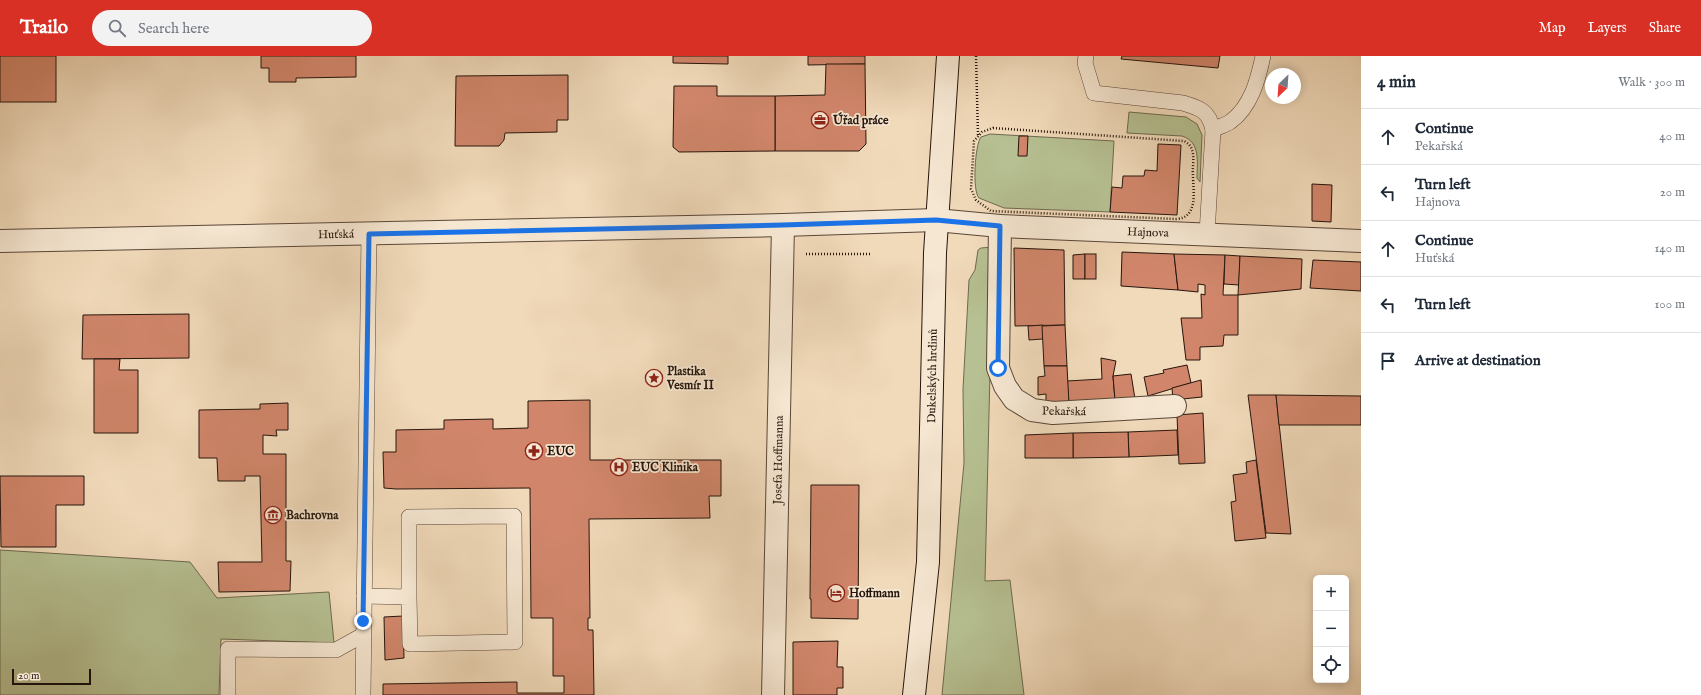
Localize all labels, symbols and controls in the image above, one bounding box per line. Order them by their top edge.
search box [92,10,372,46]
text: Trailo [20,16,68,40]
icon: search [106,17,128,39]
text: Search here [138,19,209,38]
text: Map [1539,19,1566,37]
text: Layers [1588,19,1627,37]
text: Share [1649,19,1681,37]
north arrow [1265,68,1301,104]
text: 4 min [1377,72,1416,93]
text: Walk · 300 m [1618,74,1685,91]
office icon: Úřad práce [810,110,830,130]
place label: Úřad práce [832,112,889,129]
text: Continue [1415,119,1473,138]
icon: ahead [1377,126,1399,148]
text: 40 m [1659,128,1685,145]
text: Pekařská [1415,138,1463,155]
text: Turn left [1415,175,1471,194]
icon: left [1377,182,1399,204]
text: 20 m [1660,184,1685,201]
text: Hajnova [1415,194,1460,211]
street label: Hajnova [1127,224,1170,241]
street label: Huťská [318,227,355,242]
text: Continue [1415,231,1473,250]
icon: ahead [1377,238,1399,260]
text: 140 m [1655,240,1685,257]
text: Huťská [1415,250,1454,267]
icon: left [1377,294,1399,316]
text: Turn left [1415,295,1471,314]
text: 100 m [1655,296,1685,313]
street label: Dukelských hrdinů [924,329,941,423]
icon: arrive [1377,350,1399,372]
text: Arrive at destination [1415,351,1541,370]
route start [989,359,1007,377]
place label: Plastika Vesmír II [666,364,715,393]
place icon: Plastika Vesmír II [644,368,664,388]
street label: Pekařská [1042,404,1087,419]
street label: Josefa Hoffmanna [770,415,788,507]
pharmacy icon: EUC [524,441,544,461]
place label: EUC [547,444,574,459]
hospital icon: EUC Klinika [609,457,629,477]
place label: EUC Klinika [632,460,699,475]
museum icon: Bachrovna [263,505,283,525]
place label: Bachrovna [286,508,339,523]
map controls [1313,575,1349,683]
button: + [1313,575,1349,611]
hotel icon: Hoffmann [826,583,846,603]
place label: Hoffmann [849,586,901,601]
button: − [1313,611,1349,647]
route end [354,612,372,630]
button: locate [1313,647,1349,683]
scale bar [12,667,91,686]
text: 20 m [18,669,39,683]

